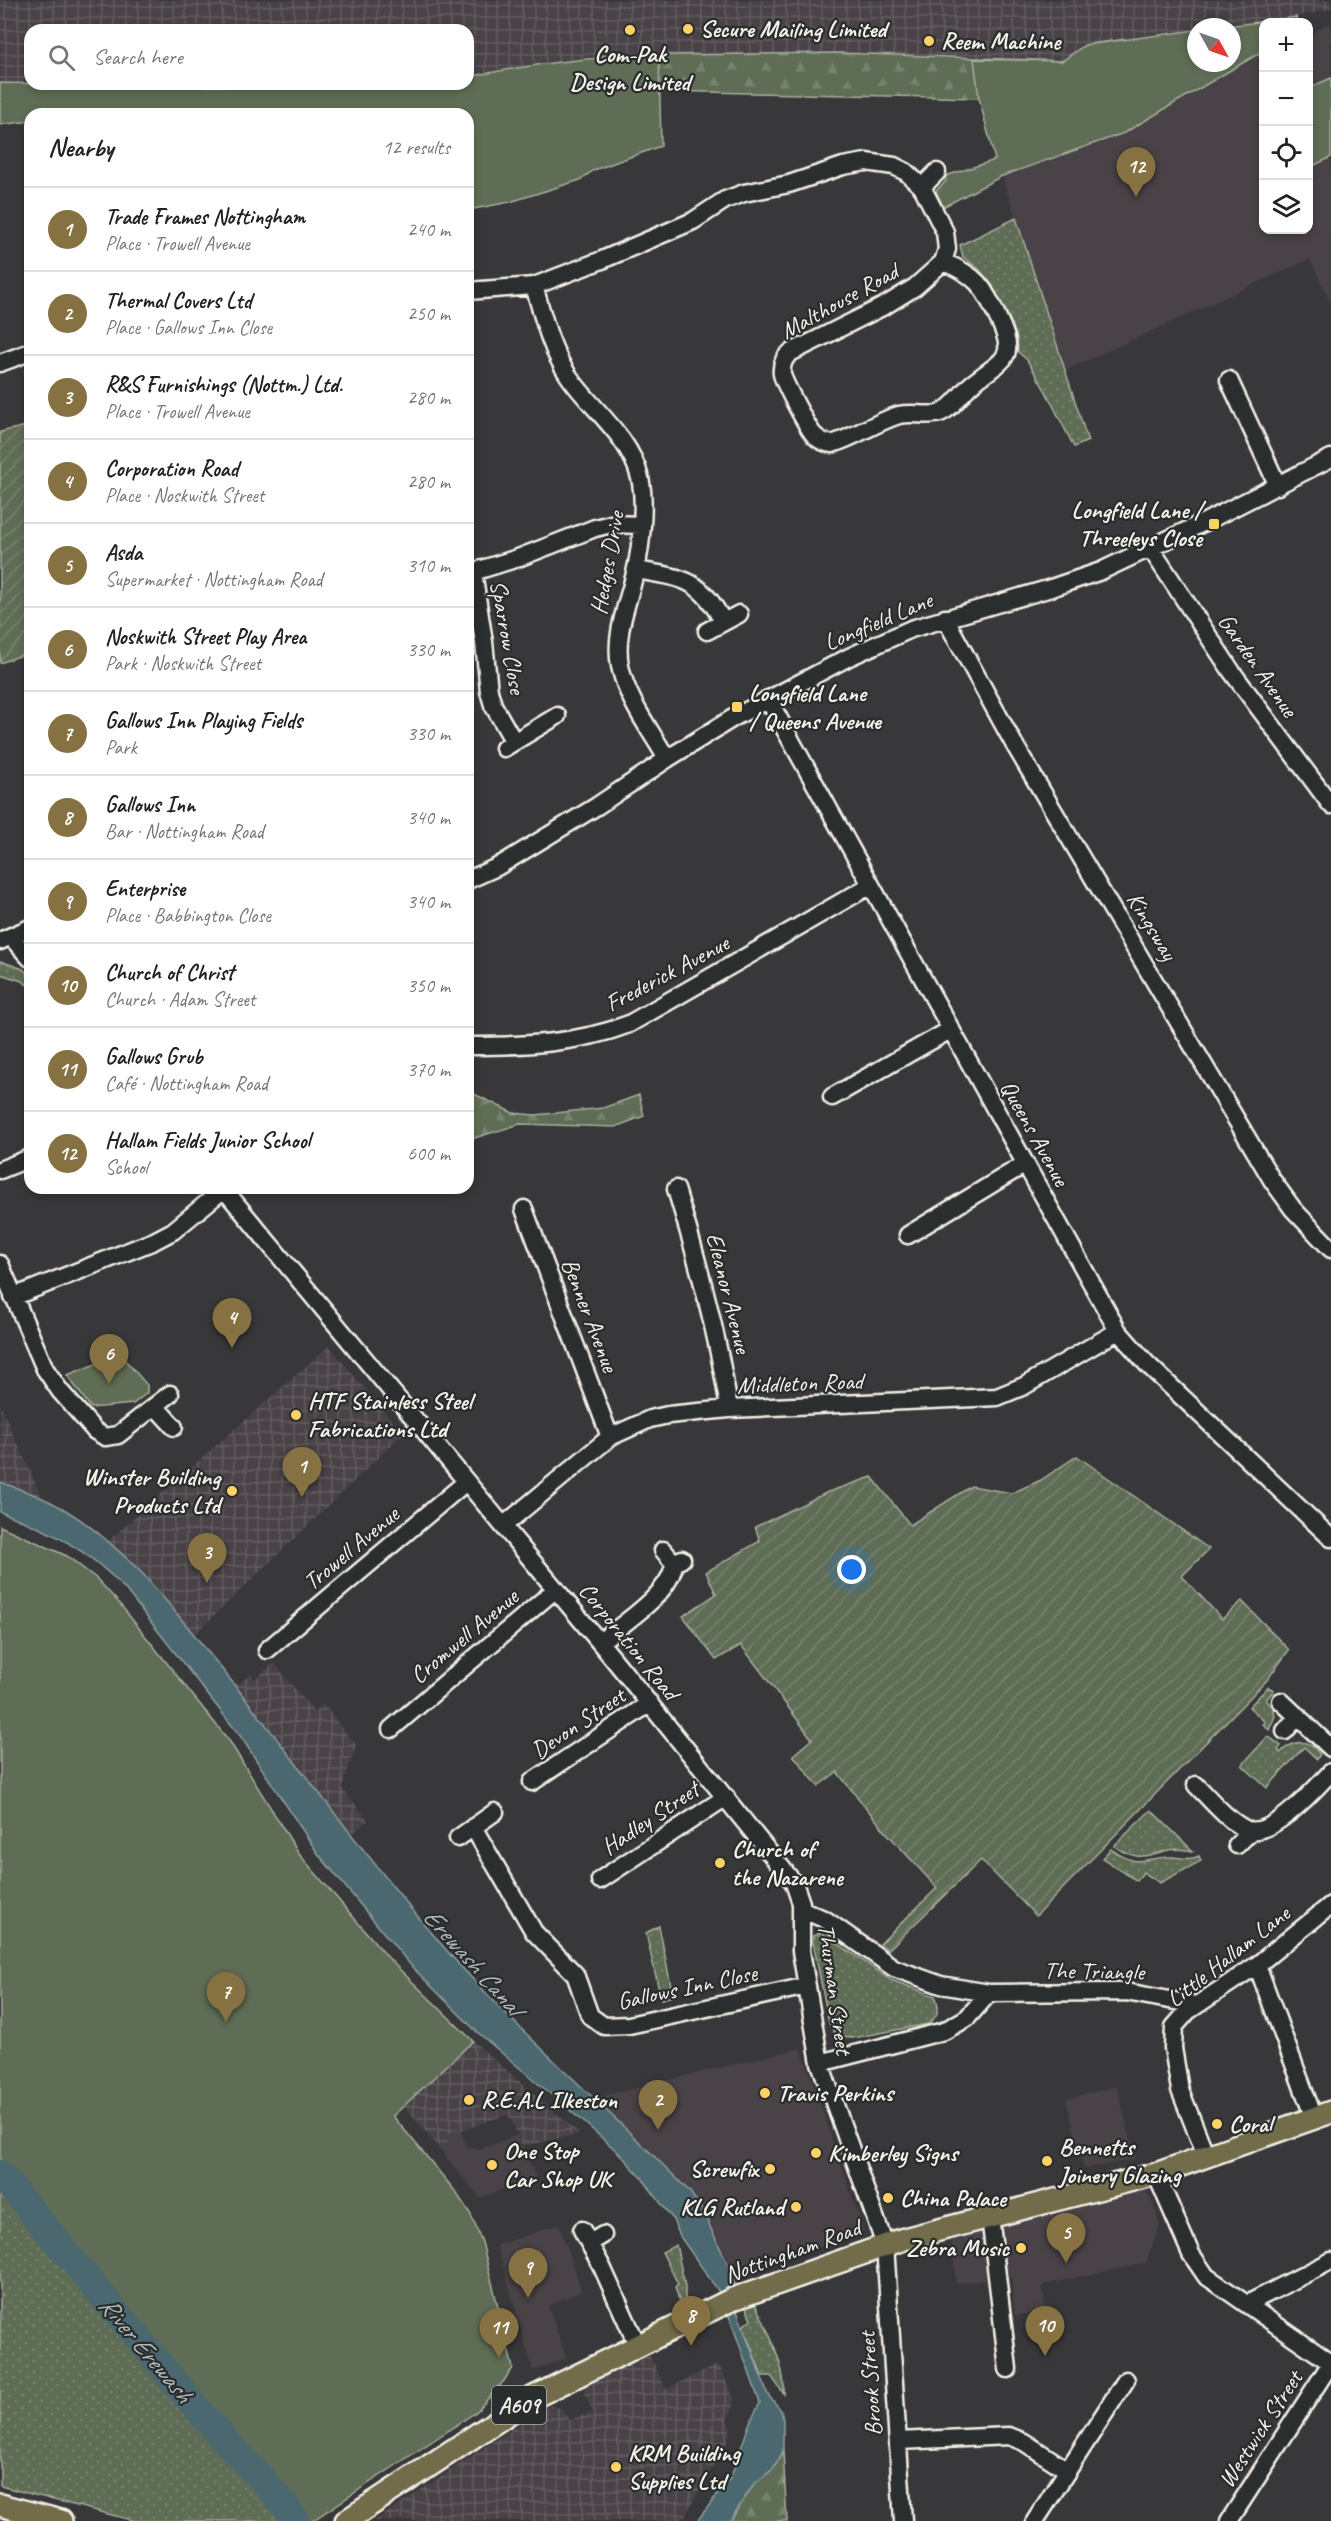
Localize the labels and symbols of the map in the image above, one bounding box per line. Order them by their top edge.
place label: Secure Mailing Limited [700,14,890,44]
north arrow [1187,18,1241,72]
marker: Secure Mailing Limited [681,22,695,36]
marker: Com-Pak Design Limited [623,23,637,37]
place label: Reem Machine [941,26,1062,56]
marker: Reem Machine [922,34,936,48]
place label: Com-Pak Design Limited [570,39,694,97]
pin: 12 [1116,148,1156,197]
street label: Malthouse Road [775,255,906,346]
place label: Longfield Lane / Threeleys Close [1072,495,1207,553]
street label: Hedges Drive [583,507,631,617]
marker: Longfield Lane / Threeleys Close [1207,517,1221,531]
street label: Sparrow Close [483,578,533,698]
street label: Longfield Lane [819,584,939,657]
street label: Garden Avenue [1211,607,1306,724]
place label: Longfield Lane / Queens Avenue [749,678,883,736]
marker: Longfield Lane / Queens Avenue [730,700,744,714]
street label: Kingsway [1120,886,1185,967]
street label: Frederick Avenue [600,927,736,1018]
street label: Queens Avenue [994,1075,1077,1193]
street label: Eleanor Avenue [700,1230,759,1358]
street label: Benner Avenue [555,1254,626,1378]
pin: 4 [212,1298,252,1348]
pin: 6 [90,1334,128,1384]
street label: Middleton Road [737,1366,867,1400]
place label: HTF Stainless Steel Fabrications Ltd [308,1386,476,1444]
marker: HTF Stainless Steel Fabrications Ltd [289,1408,303,1422]
pin: 1 [282,1448,322,1497]
place label: Winster Building Products Ltd [83,1462,224,1520]
marker: Winster Building Products Ltd [225,1484,239,1498]
street label: Trowell Avenue [297,1498,407,1597]
pin: 3 [188,1534,226,1583]
your location [837,1555,866,1584]
street label: Corporation Road [572,1576,688,1709]
street label: Cromwell Avenue [404,1581,526,1690]
street label: Devon Street [525,1680,632,1765]
street label: Hadley Street [595,1773,707,1862]
place label: Church of the Nazarene [732,1834,845,1892]
marker: Church of the Nazarene [713,1856,727,1870]
street label: Little Hallam Lane [1160,1897,1297,2013]
water label: Erewash Canal [416,1901,535,2028]
street label: Thurman Street [811,1922,859,2058]
street label: The Triangle [1044,1955,1147,1987]
street label: Gallows Inn Close [614,1957,762,2016]
pin: 7 [206,1972,246,2022]
place label: Travis Perkins [777,2078,896,2108]
pin: 2 [638,2080,678,2130]
place label: R.E.A.L Ilkeston [481,2085,618,2115]
marker: Travis Perkins [758,2086,772,2100]
marker: R.E.A.L Ilkeston [462,2093,476,2107]
place label: Coral [1229,2109,1277,2139]
marker: Coral [1210,2117,1224,2131]
place label: Bennetts Joinery Glazing [1057,2132,1183,2190]
place label: One Stop Car Shop UK [504,2136,616,2194]
place label: Kimberley Signs [828,2138,960,2168]
marker: Kimberley Signs [809,2146,823,2160]
place label: Screwfix [690,2154,760,2184]
marker: Bennetts Joinery Glazing [1040,2154,1054,2168]
marker: One Stop Car Shop UK [485,2158,499,2172]
marker: Screwfix [763,2162,777,2176]
place label: China Palace [900,2183,1008,2213]
marker: China Palace [881,2191,895,2205]
place label: KLG Rutland [680,2192,788,2222]
marker: KLG Rutland [789,2200,803,2214]
street label: Nottingham Road [720,2211,868,2290]
pin: 5 [1046,2214,1086,2263]
place label: Zebra Music [906,2233,1010,2263]
marker: Zebra Music [1014,2241,1028,2255]
pin: 9 [508,2248,548,2298]
water label: River Erewash [92,2289,201,2411]
pin: 8 [672,2296,710,2346]
pin: 10 [1026,2306,1064,2356]
pin: 11 [480,2308,518,2358]
street label: Brook Street [851,2329,889,2437]
street label: Westwick Street [1211,2363,1310,2493]
road number: A609 [492,2386,546,2424]
place label: KRM Building Supplies Ltd [628,2438,742,2496]
marker: KRM Building Supplies Ltd [609,2460,623,2474]

